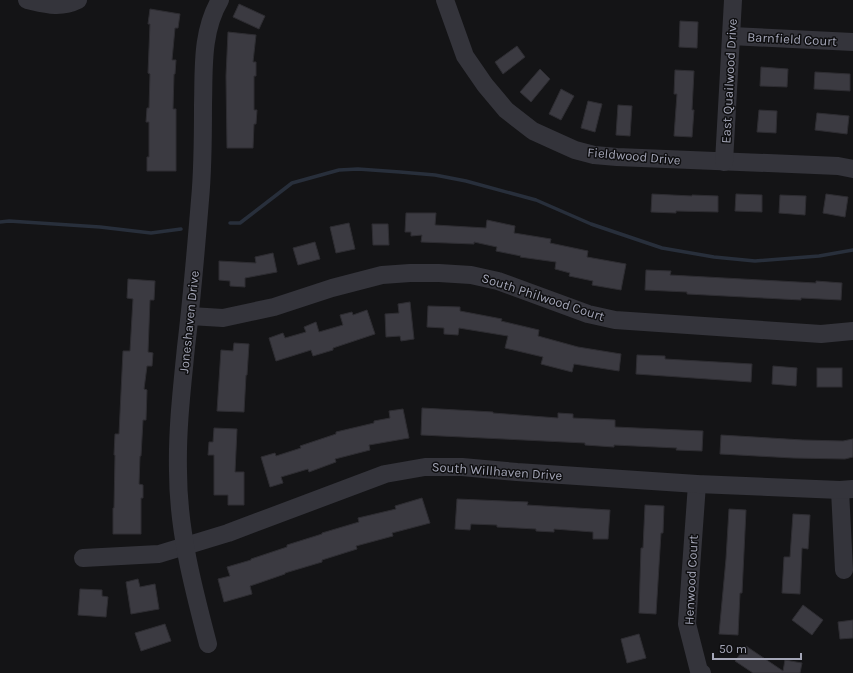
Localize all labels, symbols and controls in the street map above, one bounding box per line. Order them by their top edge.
street label: East Quailwood Drive [718,18,740,144]
street label: Barnfield Court [747,29,837,49]
street label: Fieldwood Drive [587,144,682,168]
street label: Joneshaven Drive [176,270,202,374]
street label: South Philwood Court [480,270,606,324]
street label: South Willhaven Drive [431,459,563,483]
street label: Henwood Court [681,534,701,625]
scale bar [713,635,801,661]
text: 50 m [719,642,747,656]

